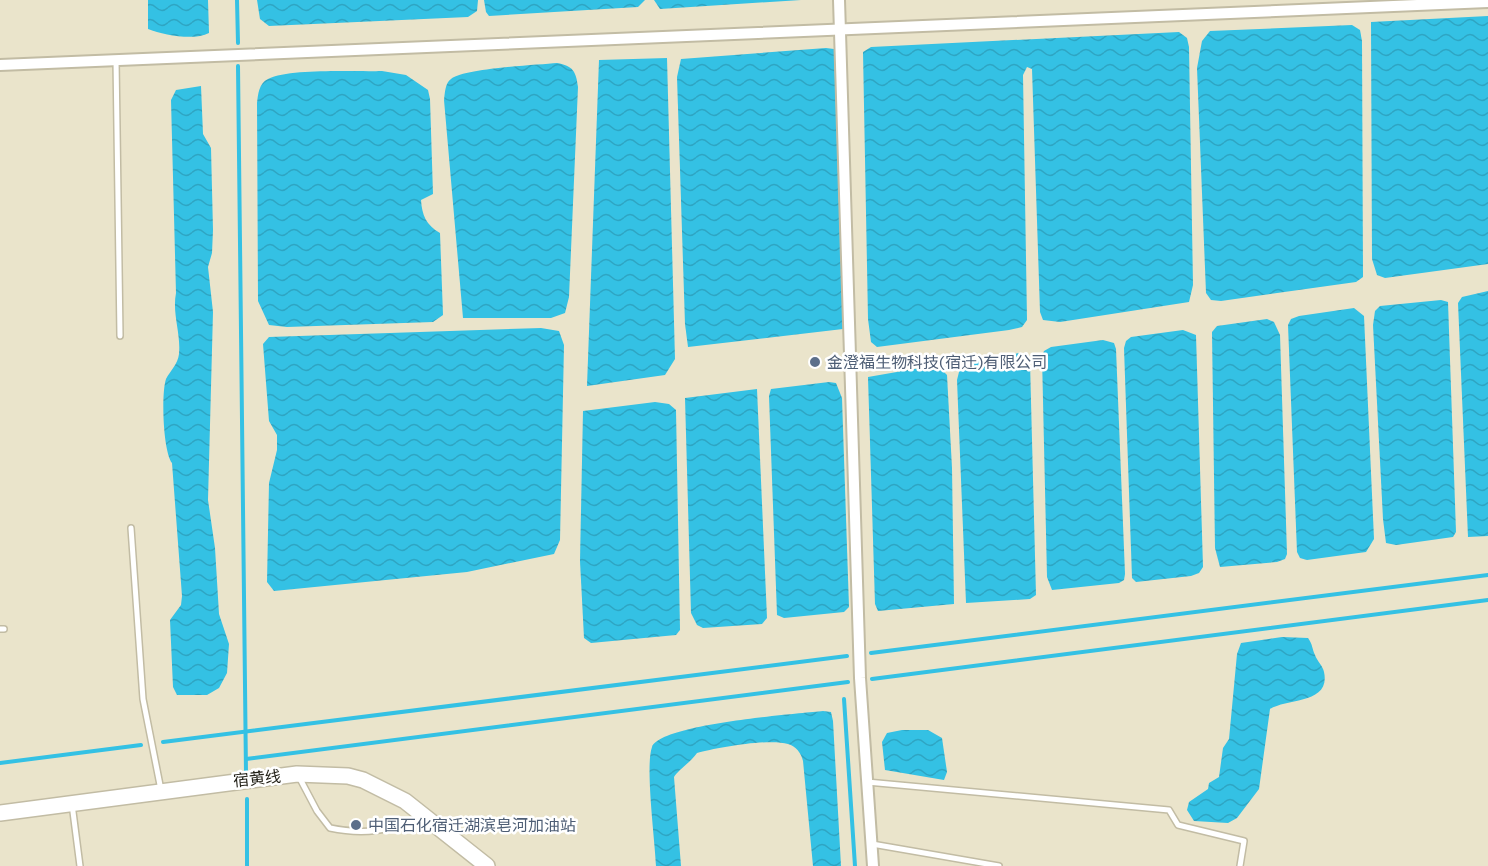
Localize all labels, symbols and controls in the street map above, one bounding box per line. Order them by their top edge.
place label: 金澄福生物科技(宿迁)有限公司 [827,352,1047,371]
marker: 金澄福生物科技(宿迁)有限公司 [808,355,822,369]
street label: 宿黄线 [232,766,282,789]
place label: 中国石化宿迁湖滨皂河加油站 [368,815,576,834]
marker: 中国石化宿迁湖滨皂河加油站 [349,818,363,832]

